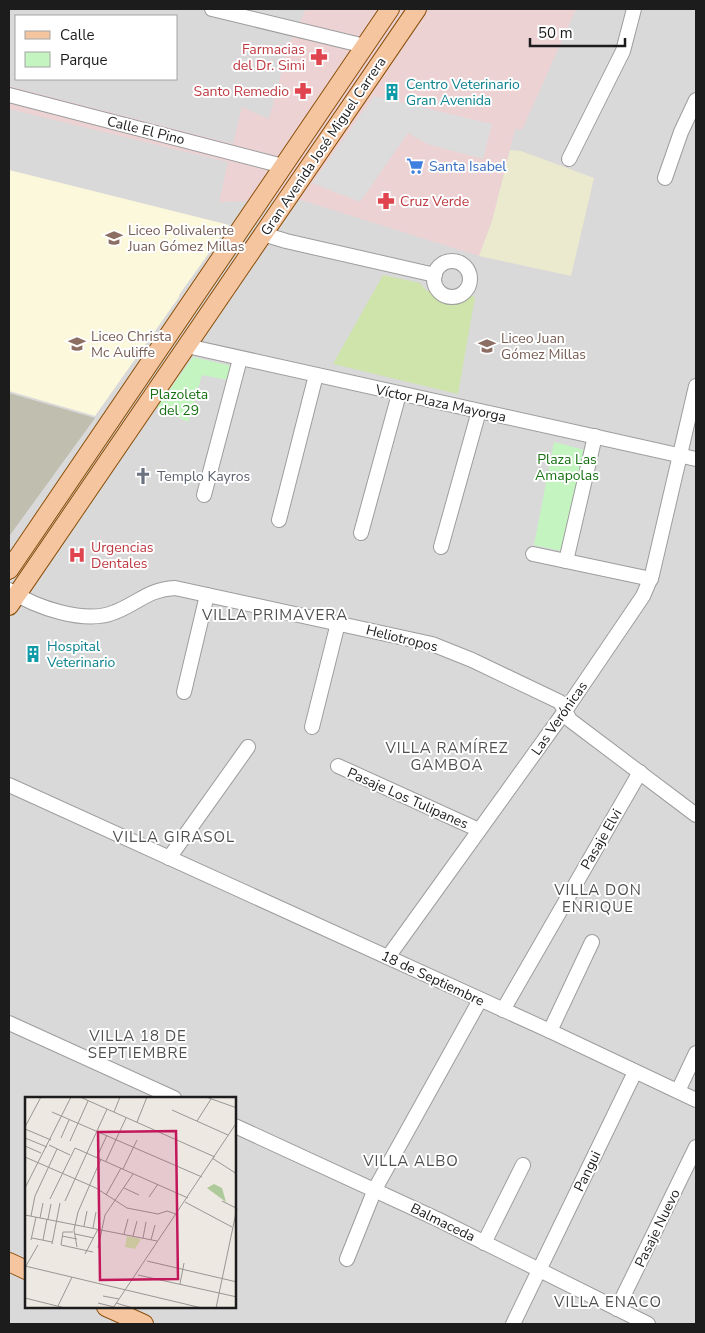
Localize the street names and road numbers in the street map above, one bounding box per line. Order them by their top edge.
street label: Gran Avenida José Miguel Carrera [256,53,391,239]
street label: Calle El Pino [105,112,187,149]
street label: Víctor Plaza Mayorga [373,380,508,427]
street label: Heliotropos [364,620,440,657]
street label: Las Verónicas [527,677,592,759]
street label: Pasaje Los Tulipanes [344,763,471,834]
street label: Pasaje Elvi [576,805,626,873]
street label: 18 de Septiembre [378,946,488,1011]
street label: Pangui [569,1148,605,1195]
street label: Pasaje Nuevo [630,1186,685,1271]
street label: Balmaceda [407,1199,478,1246]

